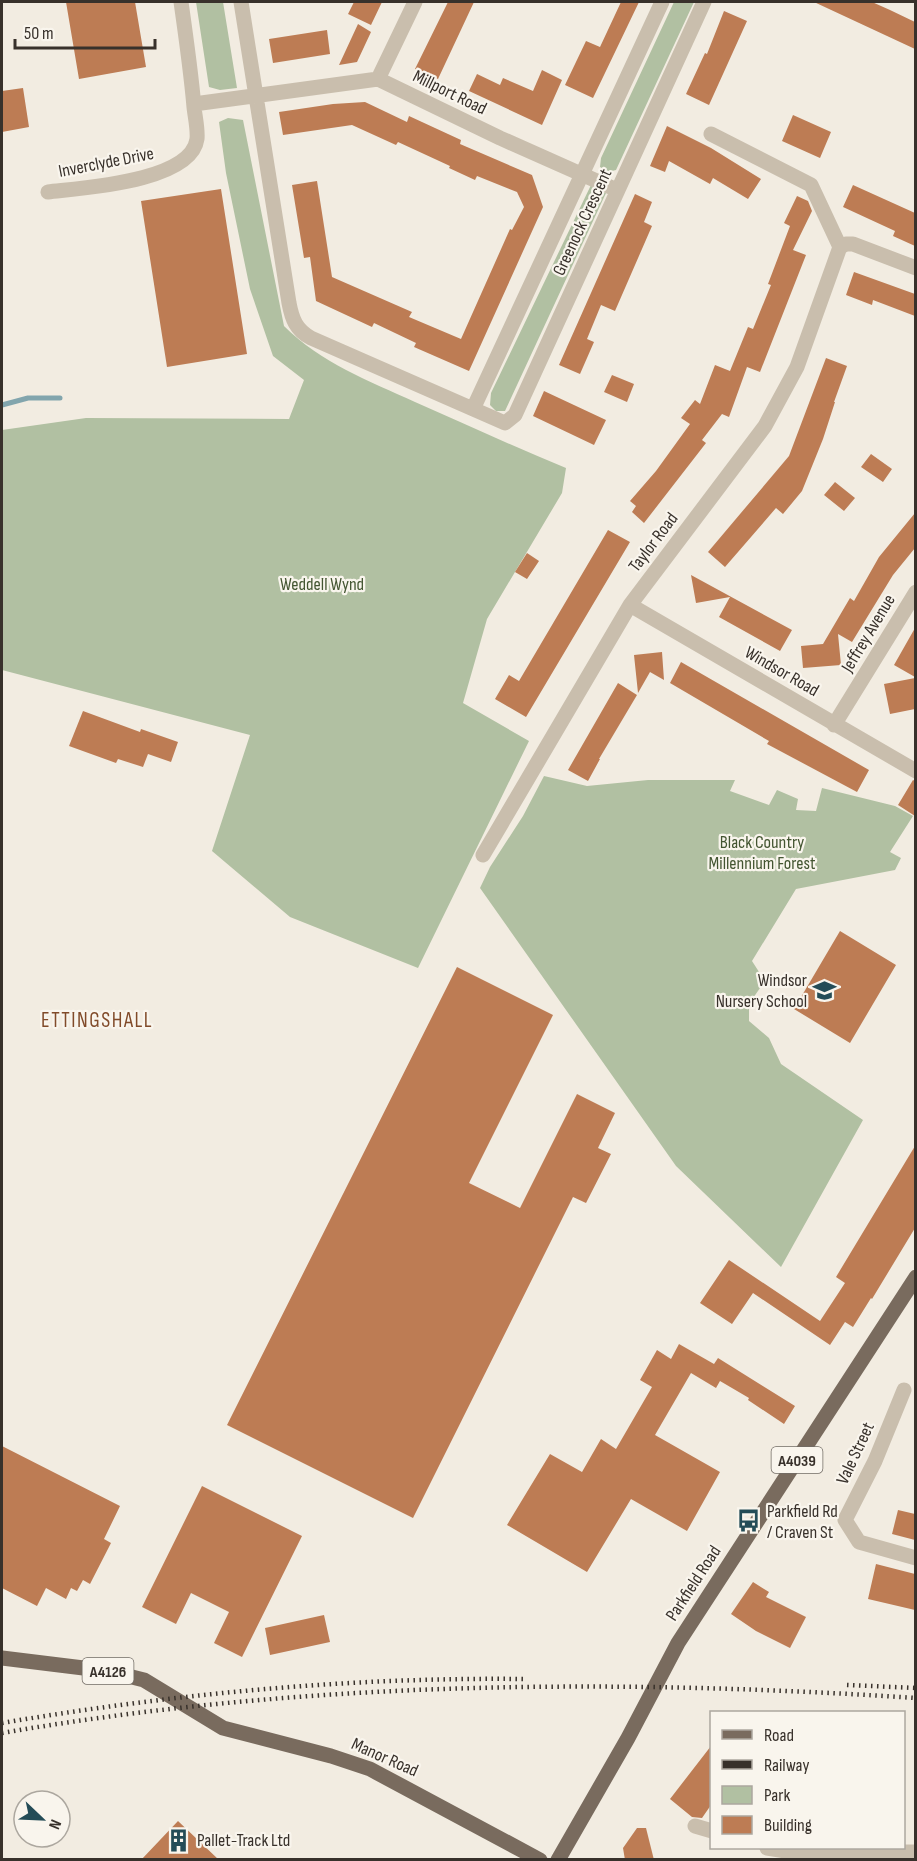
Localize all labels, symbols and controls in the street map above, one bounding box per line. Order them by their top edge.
scale bar [15,12,154,50]
text: 50 m [24,23,54,44]
street label: Millport Road [410,66,490,119]
street label: Inverclyde Drive [57,143,156,182]
street label: Greenock Crescent [549,165,617,279]
street label: Taylor Road [624,509,682,576]
park label: Weddell Wynd [280,574,364,595]
street label: Jeffrey Avenue [836,591,900,677]
street label: Windsor Road [741,642,823,701]
park label: Black Country Millennium Forest [709,832,816,874]
place label: Windsor Nursery School [716,970,807,1012]
school or university icon: Windsor Nursery School [812,977,838,1003]
district label: ETTINGSHALL [41,1008,153,1033]
street label: Vale Street [832,1418,879,1488]
road number: A4039 [772,1447,822,1473]
place label: Parkfield Rd / Craven St [767,1501,838,1543]
bus stop icon: Parkfield Rd / Craven St [736,1508,762,1534]
street label: Parkfield Road [661,1542,725,1625]
road number: A4126 [82,1658,134,1684]
legend [710,1711,905,1849]
text: Road [764,1725,794,1746]
street label: Manor Road [348,1733,421,1781]
text: Railway [764,1755,809,1776]
text: Park [764,1785,790,1806]
north arrow [12,1789,72,1849]
text: Building [764,1815,812,1836]
text: N [44,1817,65,1832]
building icon: Pallet-Track Ltd [166,1827,192,1853]
place label: Pallet-Track Ltd [197,1830,290,1851]

